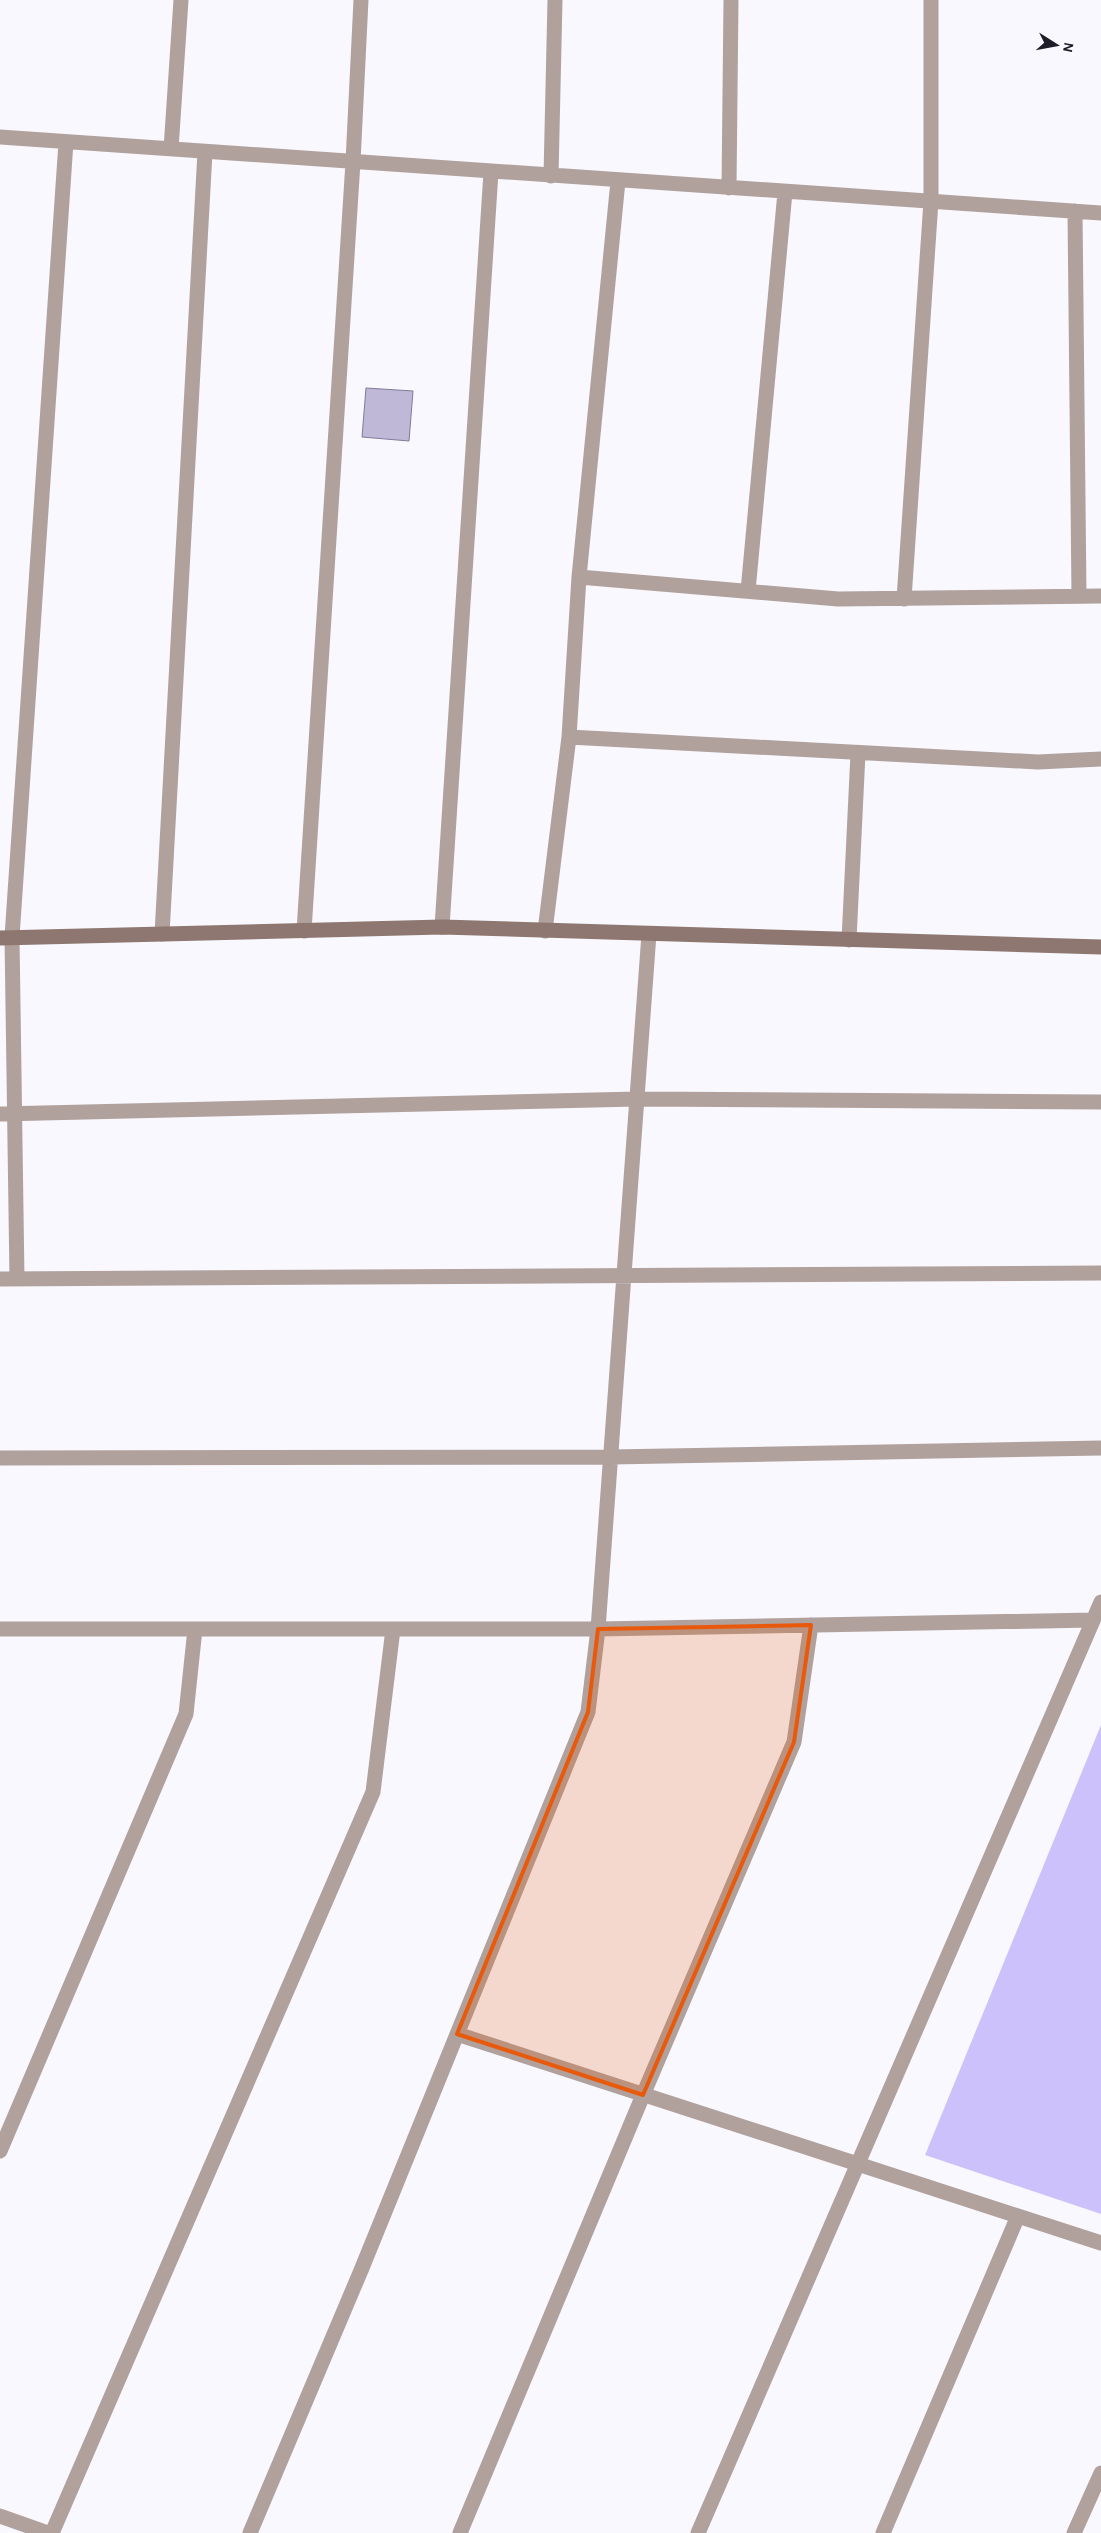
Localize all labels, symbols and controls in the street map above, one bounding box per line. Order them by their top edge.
north arrow [1031,20,1081,70]
text: N [1060,41,1076,53]

